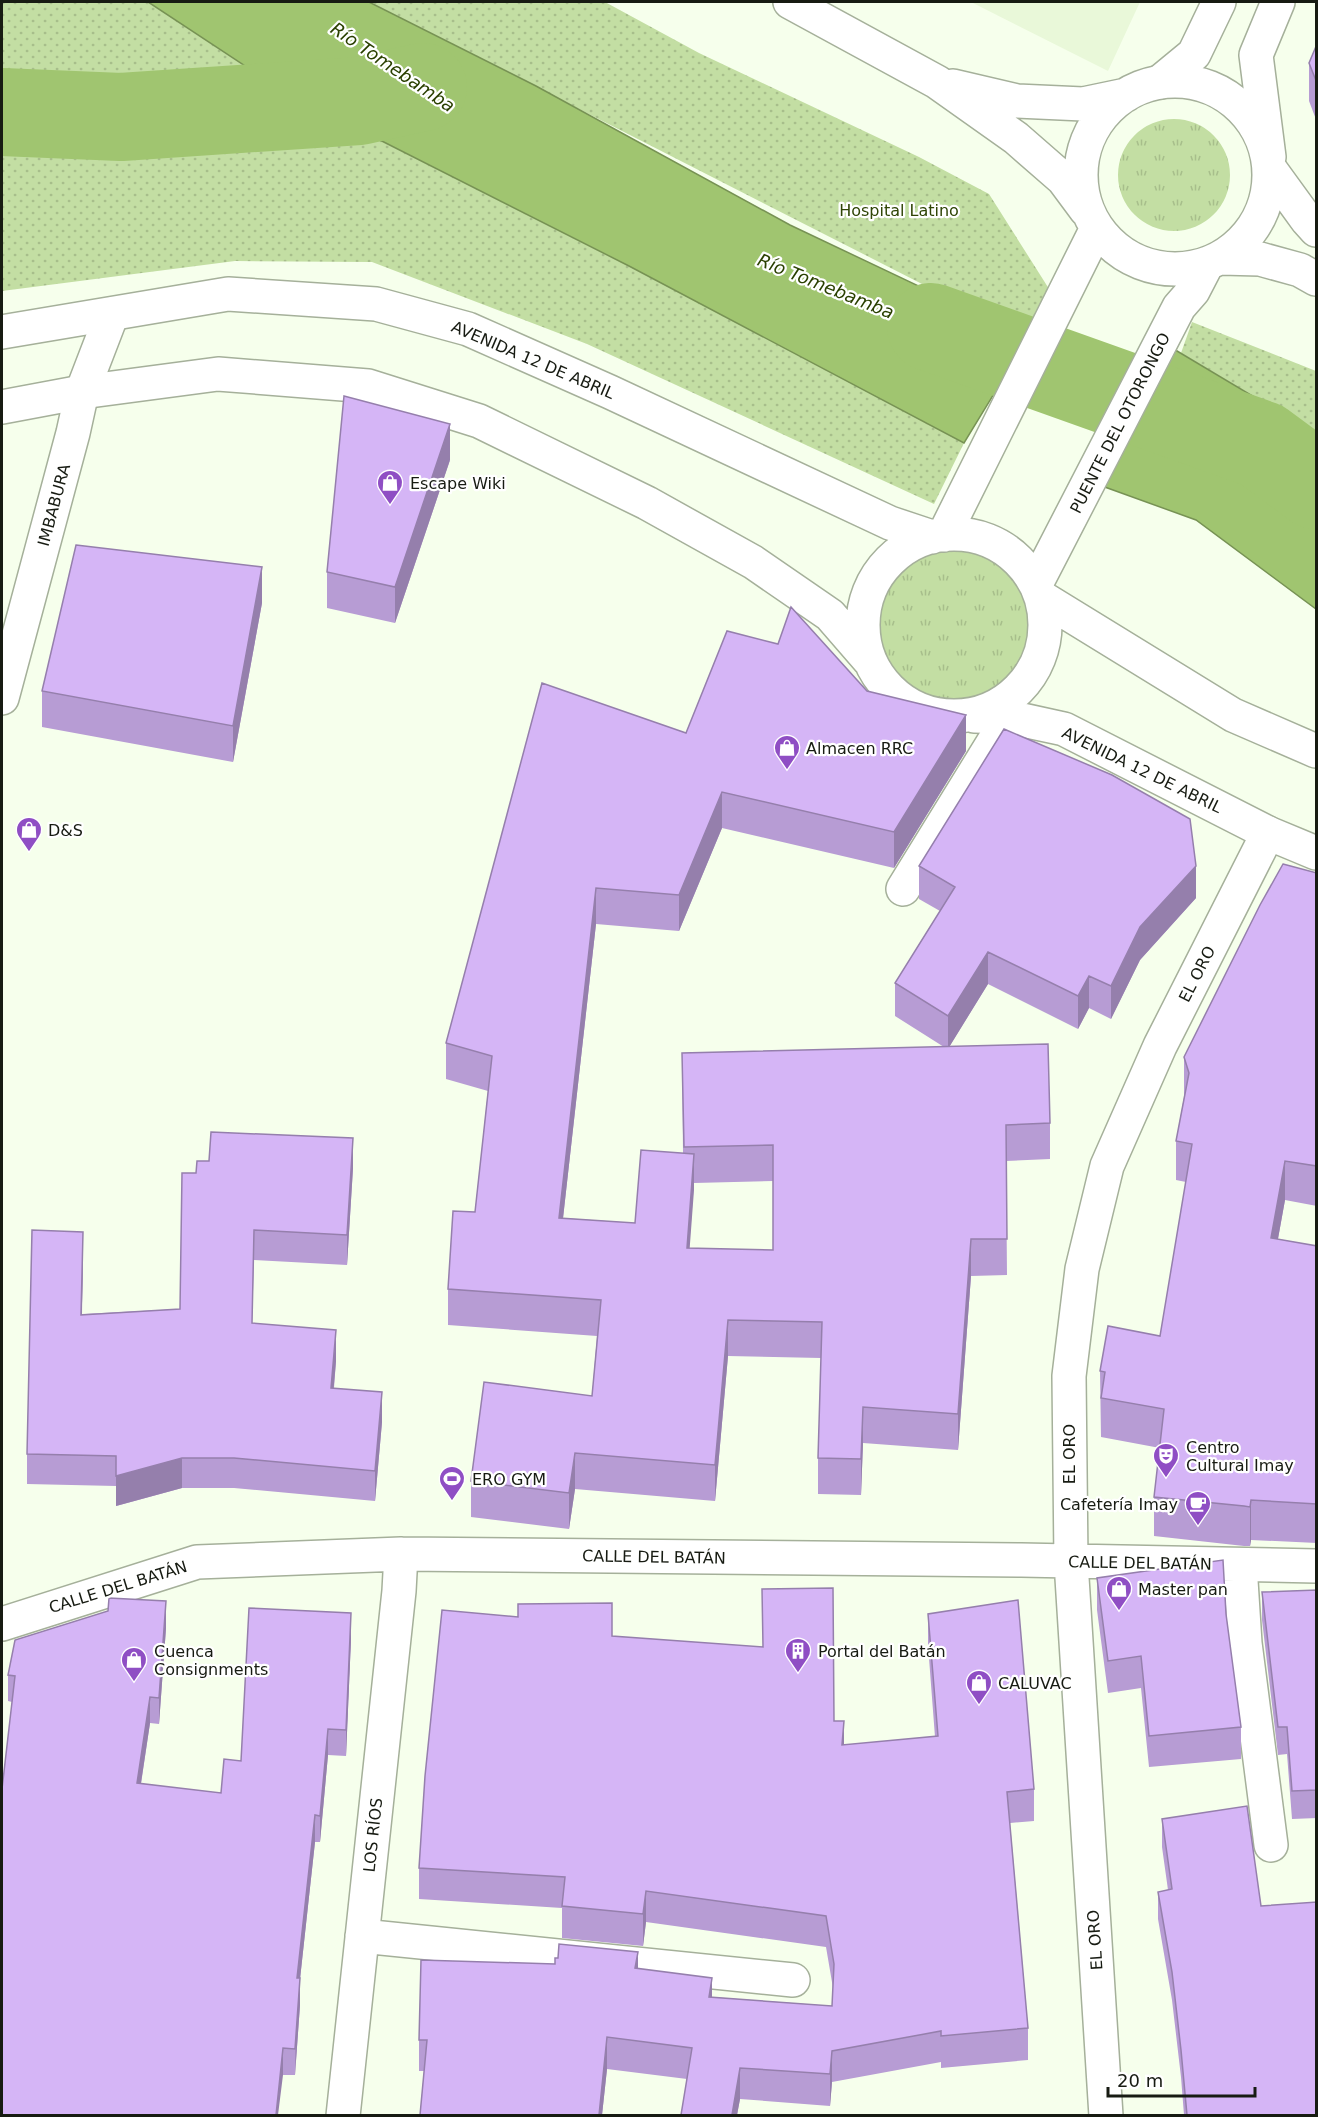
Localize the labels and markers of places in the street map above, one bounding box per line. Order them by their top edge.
shop icon: Escape Wiki [375,468,405,506]
place label: Escape Wiki [410,474,506,493]
shop icon: Almacen RRC [772,733,802,771]
place label: Almacen RRC [806,739,913,758]
shop icon: D&S [14,815,44,853]
place label: D&S [48,821,83,840]
place label: Centro Cultural Imay [1186,1438,1294,1475]
theatre icon: Centro Cultural Imay [1151,1441,1181,1479]
sports icon: ERO GYM [437,1464,467,1502]
place label: ERO GYM [472,1470,546,1489]
cafe icon: Cafetería Imay [1183,1489,1213,1527]
place label: Cafetería Imay [1060,1495,1178,1514]
shop icon: Master pan [1104,1574,1134,1612]
place label: Master pan [1138,1580,1228,1599]
building icon: Portal del Batán [783,1636,813,1674]
place label: Cuenca Consignments [154,1642,268,1679]
place label: Portal del Batán [818,1642,946,1661]
shop icon: Cuenca Consignments [119,1645,149,1683]
shop icon: CALUVAC [964,1668,994,1706]
place label: CALUVAC [998,1674,1072,1693]

